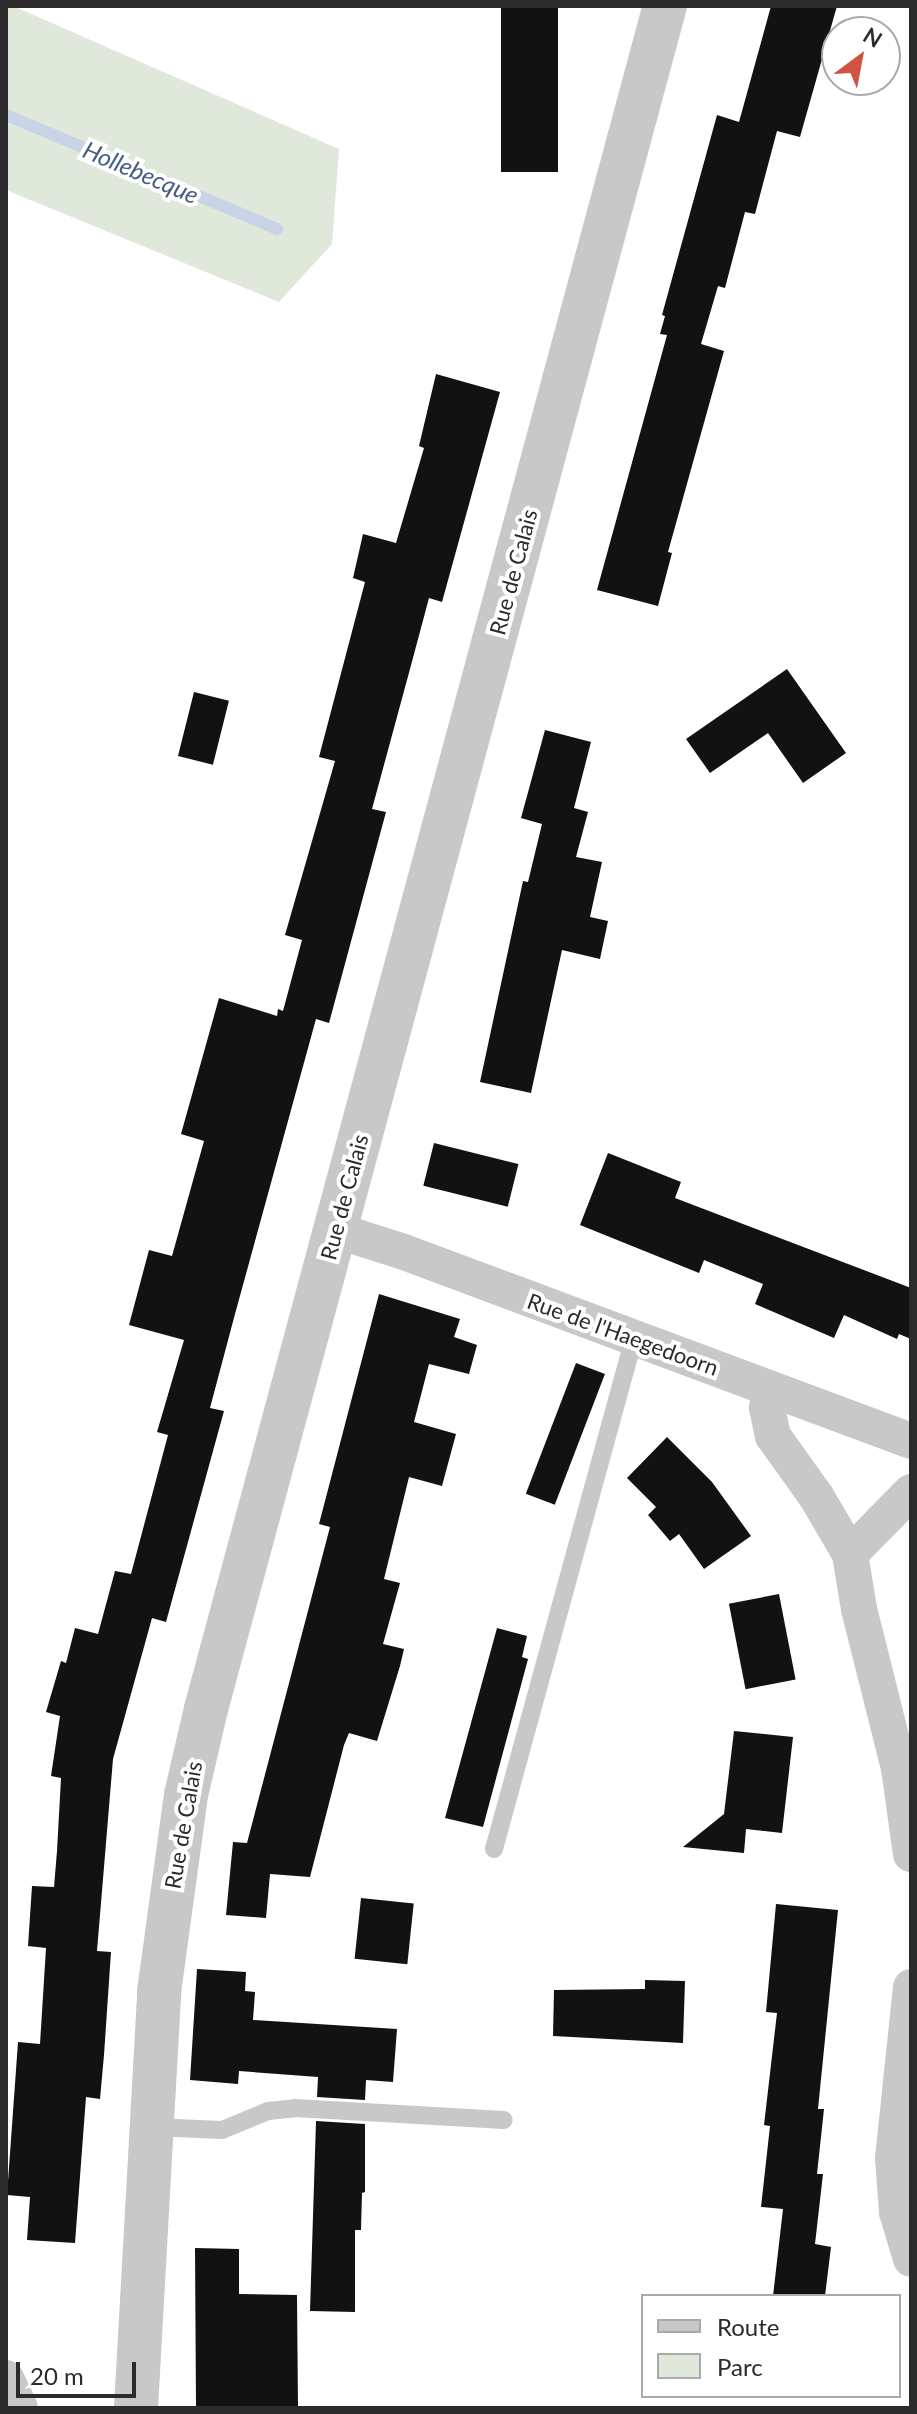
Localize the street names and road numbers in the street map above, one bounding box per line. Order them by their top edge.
street label: Rue de Calais [484,506,542,638]
street label: Rue de Calais [315,1131,373,1263]
street label: Rue de l'Haegedoorn [524,1287,722,1381]
street label: Rue de Calais [159,1759,207,1891]

